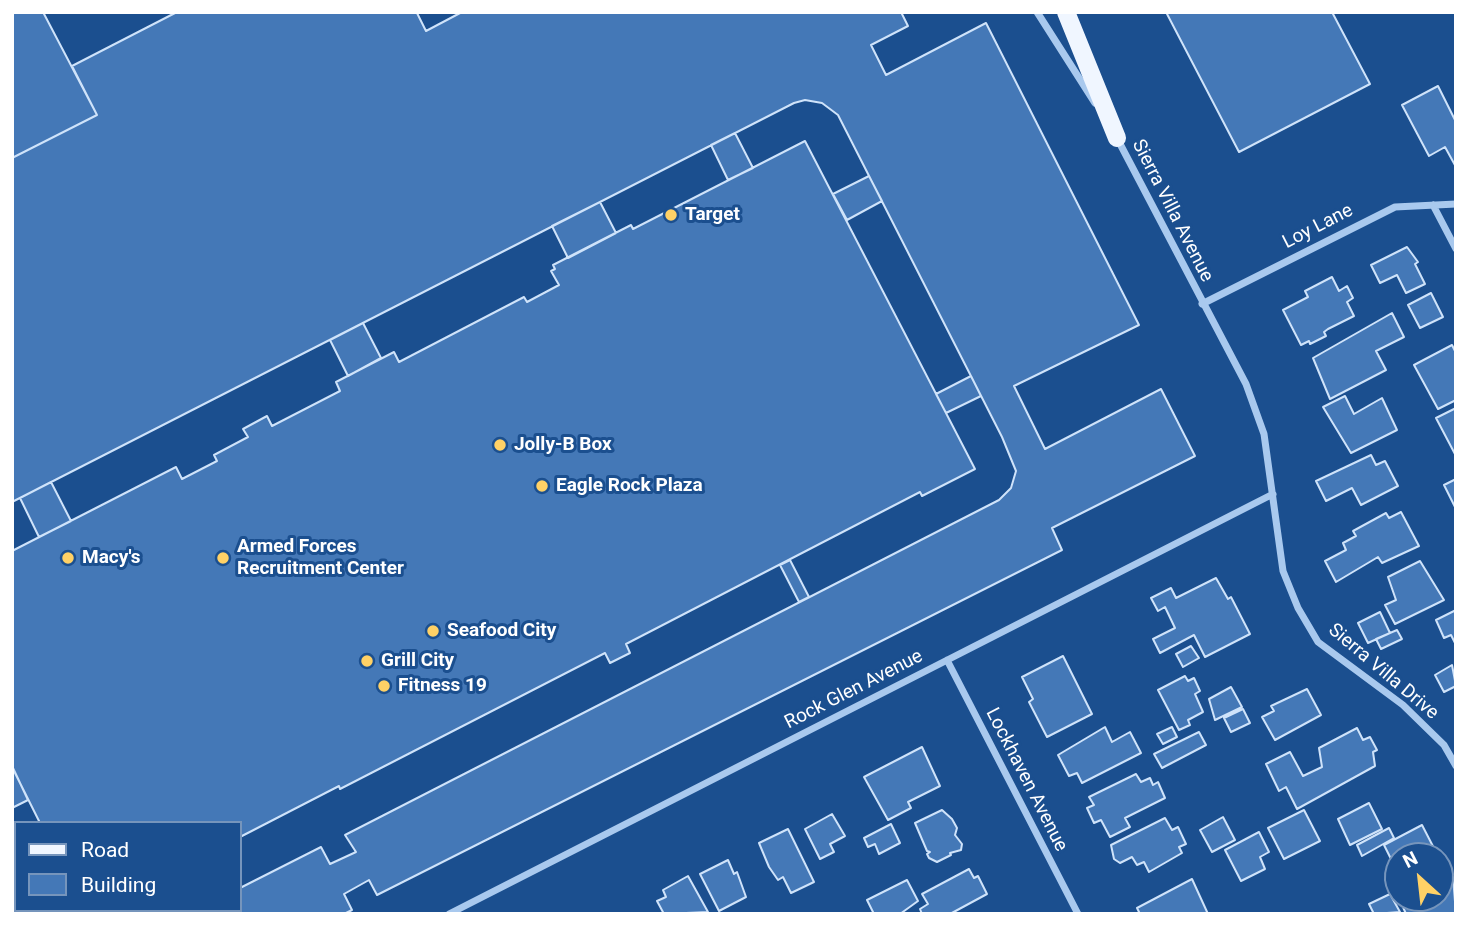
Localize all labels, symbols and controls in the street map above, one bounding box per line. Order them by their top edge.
street label: Sierra Villa Avenue [1126,136,1218,286]
street label: Loy Lane [1279,200,1357,254]
place label: Target [685,204,740,226]
marker: Target [663,207,679,223]
place label: Jolly-B Box [514,434,612,456]
marker: Jolly-B Box [492,437,508,453]
place label: Eagle Rock Plaza [556,475,703,497]
marker: Eagle Rock Plaza [534,478,550,494]
place label: Armed Forces Recruitment Center [237,536,404,580]
place label: Macy's [82,547,140,569]
marker: Macy's [60,550,76,566]
marker: Armed Forces Recruitment Center [215,550,231,566]
street label: Sierra Villa Drive [1323,619,1443,725]
place label: Seafood City [447,620,556,642]
marker: Seafood City [425,623,441,639]
street label: Rock Glen Avenue [781,645,927,735]
place label: Grill City [381,650,454,672]
marker: Grill City [359,653,375,669]
place label: Fitness 19 [398,675,487,697]
marker: Fitness 19 [376,678,392,694]
street label: Lockhaven Avenue [980,705,1072,855]
legend [14,821,242,912]
text: Road [81,838,129,862]
north arrow [1384,842,1454,912]
text: N [1399,846,1421,873]
text: Building [81,873,156,897]

